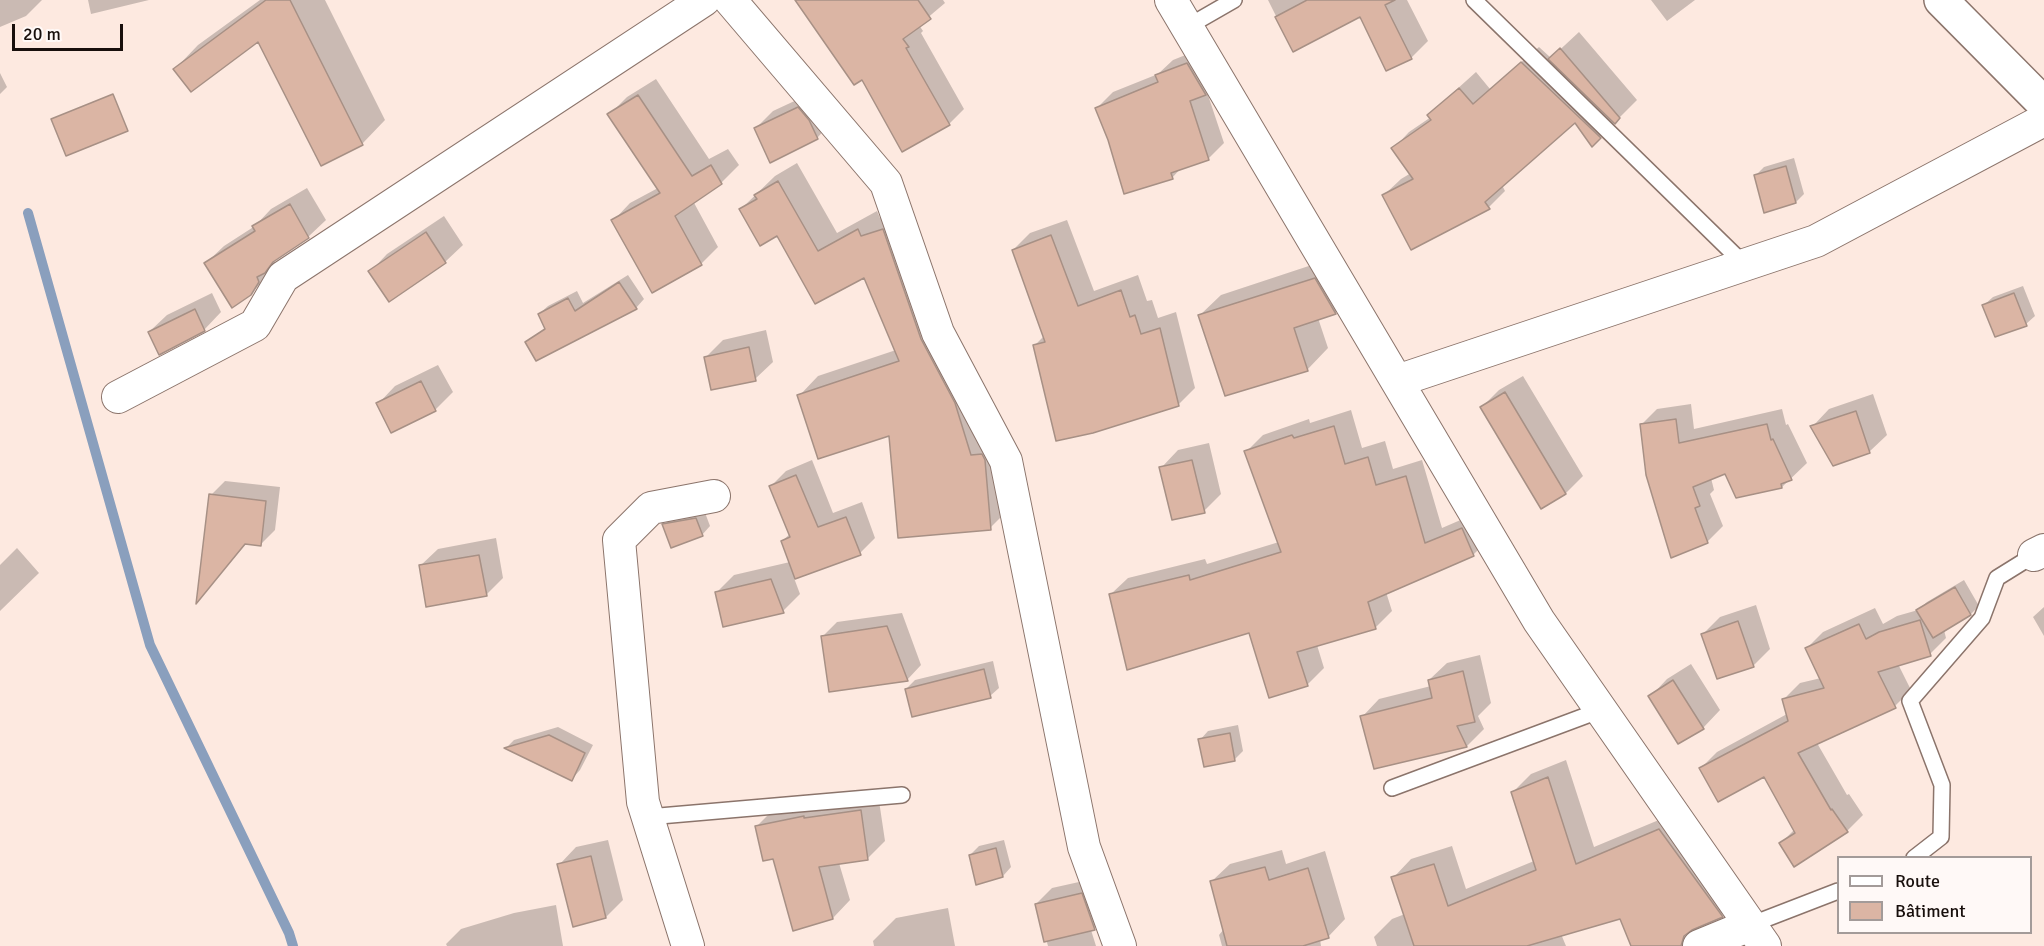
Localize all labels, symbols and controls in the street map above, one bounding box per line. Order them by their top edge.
scale bar [15,12,126,50]
text: 20 m [23,23,61,45]
legend [1837,856,2032,934]
text: Route [1895,870,1940,892]
text: Bâtiment [1895,900,1966,922]

